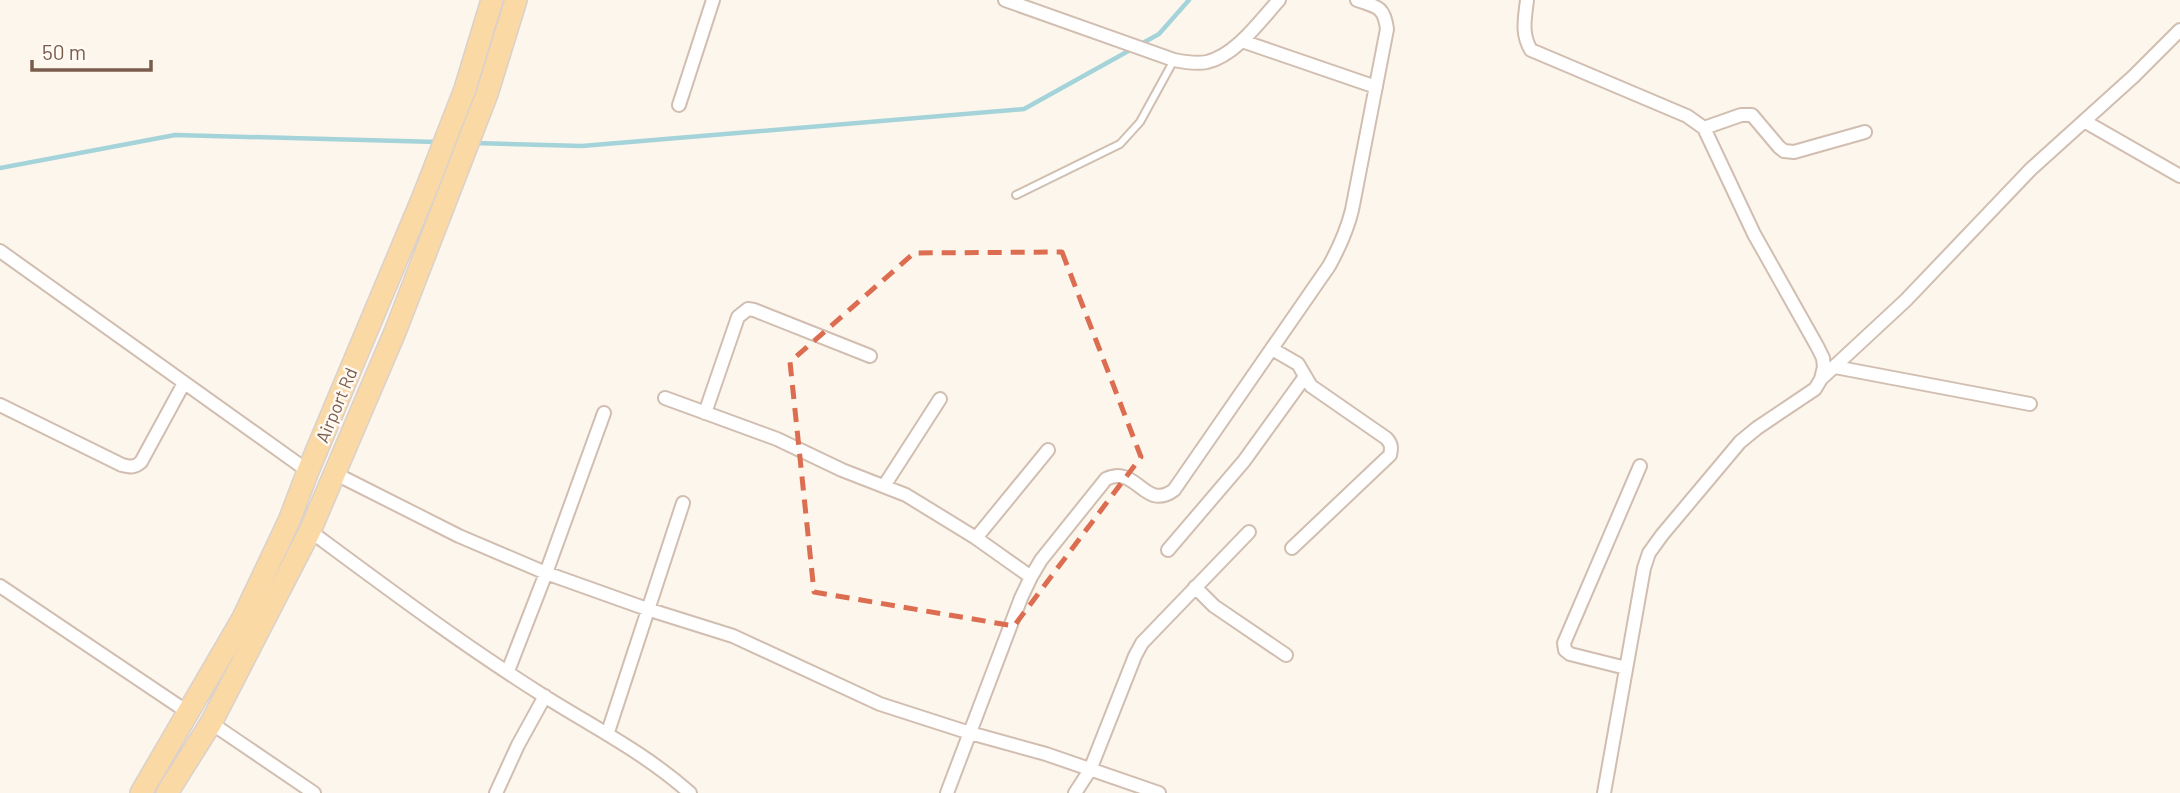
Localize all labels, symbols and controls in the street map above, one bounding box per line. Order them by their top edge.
scale bar [32,28,150,72]
text: 50 m [42,39,86,64]
street label: Airport Rd [310,364,362,446]

